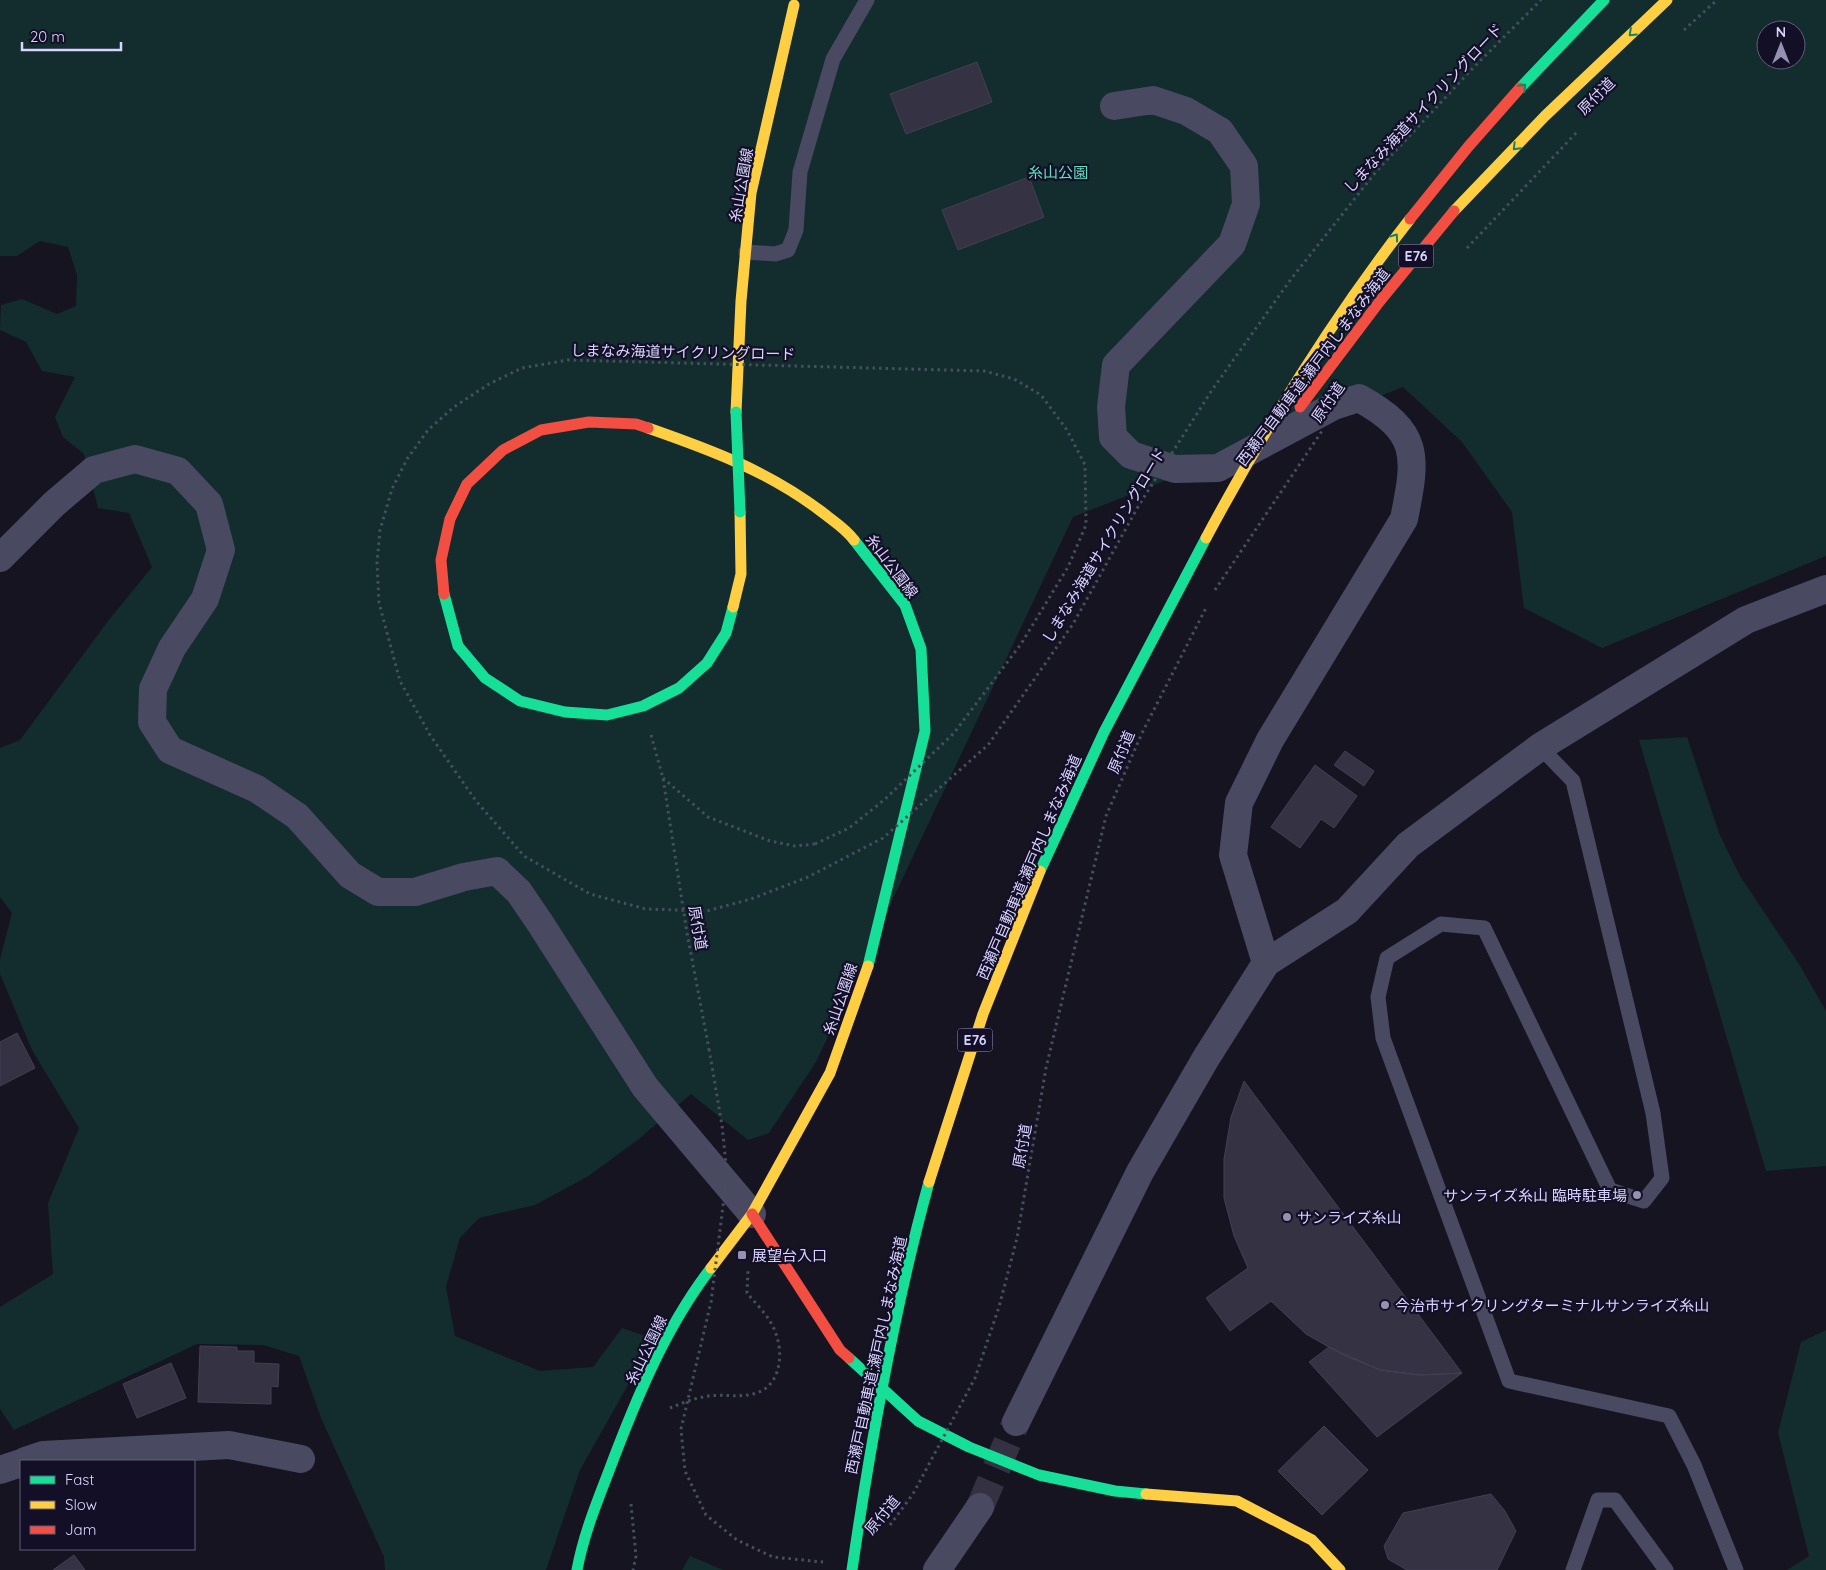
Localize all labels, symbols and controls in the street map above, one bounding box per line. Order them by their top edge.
street label: しまなみ海道サイクリングロード [1339,19,1507,197]
scale bar [22,20,121,52]
north arrow [1756,20,1806,70]
text: N [1776,23,1786,41]
text: 20 m [30,27,65,46]
one-way arrow [1628,27,1637,36]
street label: 原付道 [1573,73,1619,119]
one-way arrow [1517,83,1526,92]
one-way arrow [1513,142,1522,151]
street label: 糸山公園線 [725,146,757,224]
park label: 糸山公園 [1028,163,1088,182]
one-way arrow [1389,233,1398,243]
road number: E76 [1398,245,1434,268]
street label: 西瀬戸自動車道;瀬戸内しまなみ海道 [1232,264,1394,470]
street label: しまなみ海道サイクリングロード [570,341,796,363]
street label: 原付道 [1307,378,1349,426]
street label: しまなみ海道サイクリングロード [1038,444,1170,646]
street label: 糸山公園線 [862,530,922,602]
street label: 原付道 [1103,728,1139,776]
street label: 西瀬戸自動車道;瀬戸内しまなみ海道 [973,751,1085,983]
street label: 原付道 [685,904,711,952]
street label: 糸山公園線 [819,960,861,1038]
road number: E76 [958,1028,992,1052]
street label: 原付道 [1009,1122,1035,1170]
place label: サンライズ糸山 臨時駐車場 [1443,1186,1627,1205]
marker: サンライズ糸山 臨時駐車場 [1631,1189,1643,1201]
place label: サンライズ糸山 [1297,1208,1402,1227]
marker: サンライズ糸山 [1281,1211,1293,1223]
street label: 西瀬戸自動車道;瀬戸内しまなみ海道 [841,1234,911,1476]
place label: 展望台入口 [752,1246,827,1265]
marker: 展望台入口 [736,1249,748,1261]
place label: 今治市サイクリングターミナルサンライズ糸山 [1395,1296,1709,1315]
marker: 今治市サイクリングターミナルサンライズ糸山 [1379,1299,1391,1311]
street label: 糸山公園線 [621,1312,671,1388]
legend [20,1460,195,1550]
text: Fast [65,1470,94,1489]
street label: 原付道 [860,1492,904,1538]
text: Slow [65,1495,97,1514]
text: Jam [65,1520,96,1539]

